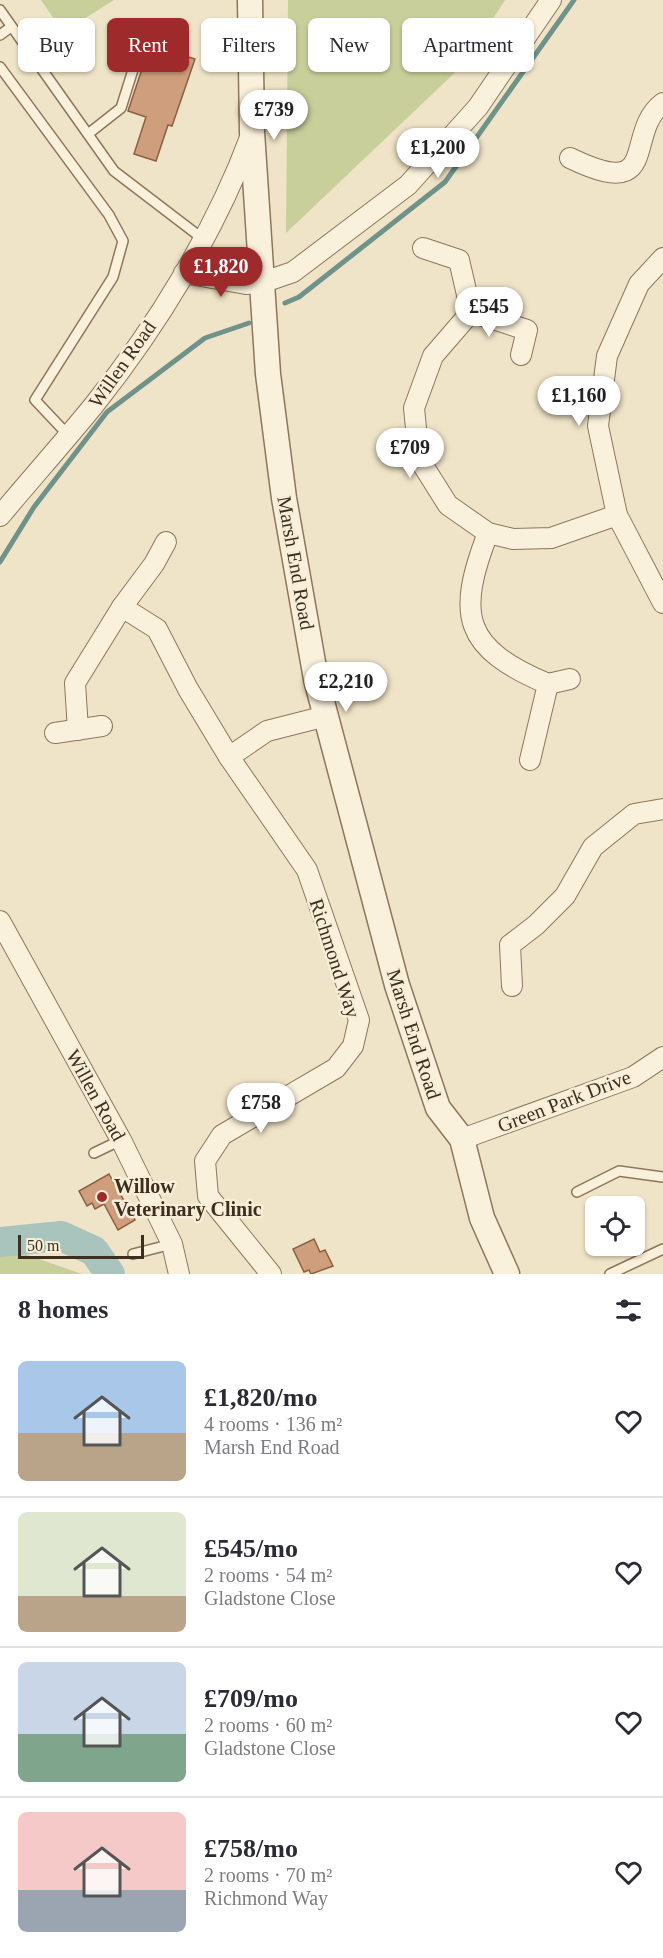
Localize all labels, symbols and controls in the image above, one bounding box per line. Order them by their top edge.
chip: Buy [18,18,95,72]
chip: Rent [107,18,189,72]
chip: Filters [201,18,296,72]
chip: New [308,18,390,72]
chip: Apartment [402,18,534,72]
pin: £739 [238,90,310,141]
text: £739 [254,98,294,120]
pin: £1,200 [389,128,487,179]
text: £1,200 [411,136,466,158]
pin: £1,820 [172,247,270,298]
text: £1,820 [194,255,249,277]
pin: £545 [453,287,525,338]
text: £545 [469,295,509,317]
street label: Willen Road [84,316,160,412]
pin: £1,160 [530,376,628,427]
text: £1,160 [552,384,607,406]
pin: £709 [374,428,446,479]
text: £709 [390,436,430,458]
street label: Marsh End Road [273,494,319,632]
pin: £2,210 [297,662,395,713]
text: £2,210 [319,670,374,692]
street label: Richmond Way [304,896,365,1021]
street label: Marsh End Road [383,966,445,1102]
street label: Willen Road [62,1046,130,1144]
street label: Green Park Drive [494,1065,634,1137]
pin: £758 [225,1083,297,1134]
text: £758 [241,1091,281,1113]
place label: Willow Veterinary Clinic [114,1175,262,1221]
marker: Willow Veterinary Clinic [95,1190,109,1204]
map controls [585,1196,645,1256]
button: locate [585,1196,645,1256]
scale bar [18,1232,144,1260]
text: 50 m [27,1237,59,1254]
icon: filters [612,1294,645,1327]
text: 8 homes [18,1295,108,1324]
text: £1,820/mo [204,1383,317,1412]
icon: home [66,1385,138,1457]
icon: heart [612,1405,645,1438]
text: 4 rooms · 136 m² [204,1413,342,1435]
text: Marsh End Road [204,1436,340,1458]
text: £545/mo [204,1534,298,1563]
icon: home [66,1536,138,1608]
icon: heart [612,1556,645,1589]
text: 2 rooms · 54 m² [204,1564,332,1586]
text: Gladstone Close [204,1587,336,1609]
text: £709/mo [204,1684,298,1713]
icon: home [66,1686,138,1758]
icon: heart [612,1706,645,1739]
text: 2 rooms · 60 m² [204,1714,332,1736]
text: Gladstone Close [204,1737,336,1759]
text: £758/mo [204,1834,298,1863]
icon: home [66,1836,138,1908]
icon: heart [612,1856,645,1889]
text: 2 rooms · 70 m² [204,1864,332,1886]
text: Richmond Way [204,1887,328,1909]

